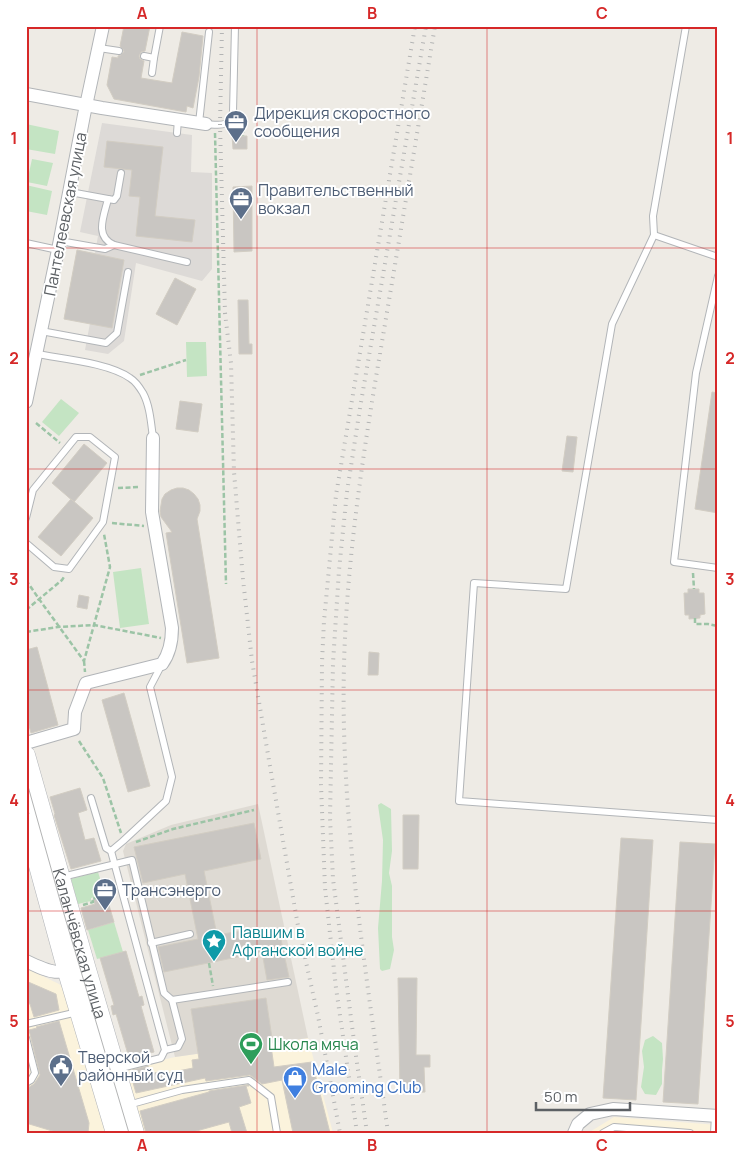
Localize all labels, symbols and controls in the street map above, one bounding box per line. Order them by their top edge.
text: A [137,2,148,24]
text: B [367,2,377,24]
text: C [596,2,608,24]
place label: Дирекция скоростного сообщения [254,102,430,142]
office icon: Дирекция скоростного сообщения [223,109,249,143]
text: 1 [10,127,18,149]
text: 1 [726,127,734,149]
street label: Пантелеевская улица [38,130,92,298]
place label: Правительственный вокзал [258,179,414,219]
office icon: Правительственный вокзал [228,186,254,220]
text: 2 [9,347,19,369]
text: 2 [725,347,735,369]
text: 3 [9,568,19,590]
text: 3 [725,568,735,590]
text: 4 [9,789,19,811]
text: 4 [725,789,735,811]
street label: Каланчёвская улица [48,866,112,1021]
office icon: Трансэнерго [92,877,118,911]
place label: Трансэнерго [122,879,221,901]
place label: Павшим в Афганской войне [232,921,363,961]
place icon: Павшим в Афганской войне [201,928,227,962]
text: 5 [9,1010,19,1032]
text: 5 [725,1010,735,1032]
sports icon: Школа мяча [238,1031,264,1065]
place label: Школа мяча [268,1033,359,1055]
place label: Тверской районный суд [78,1046,184,1086]
public building icon: Тверской районный суд [48,1053,74,1087]
place label: Male Grooming Club [312,1058,421,1098]
shop icon: Male Grooming Club [282,1065,308,1099]
scale bar [536,1079,630,1111]
text: 50 m [544,1086,578,1107]
text: A [137,1134,148,1156]
text: B [367,1134,377,1156]
text: C [596,1134,608,1156]

